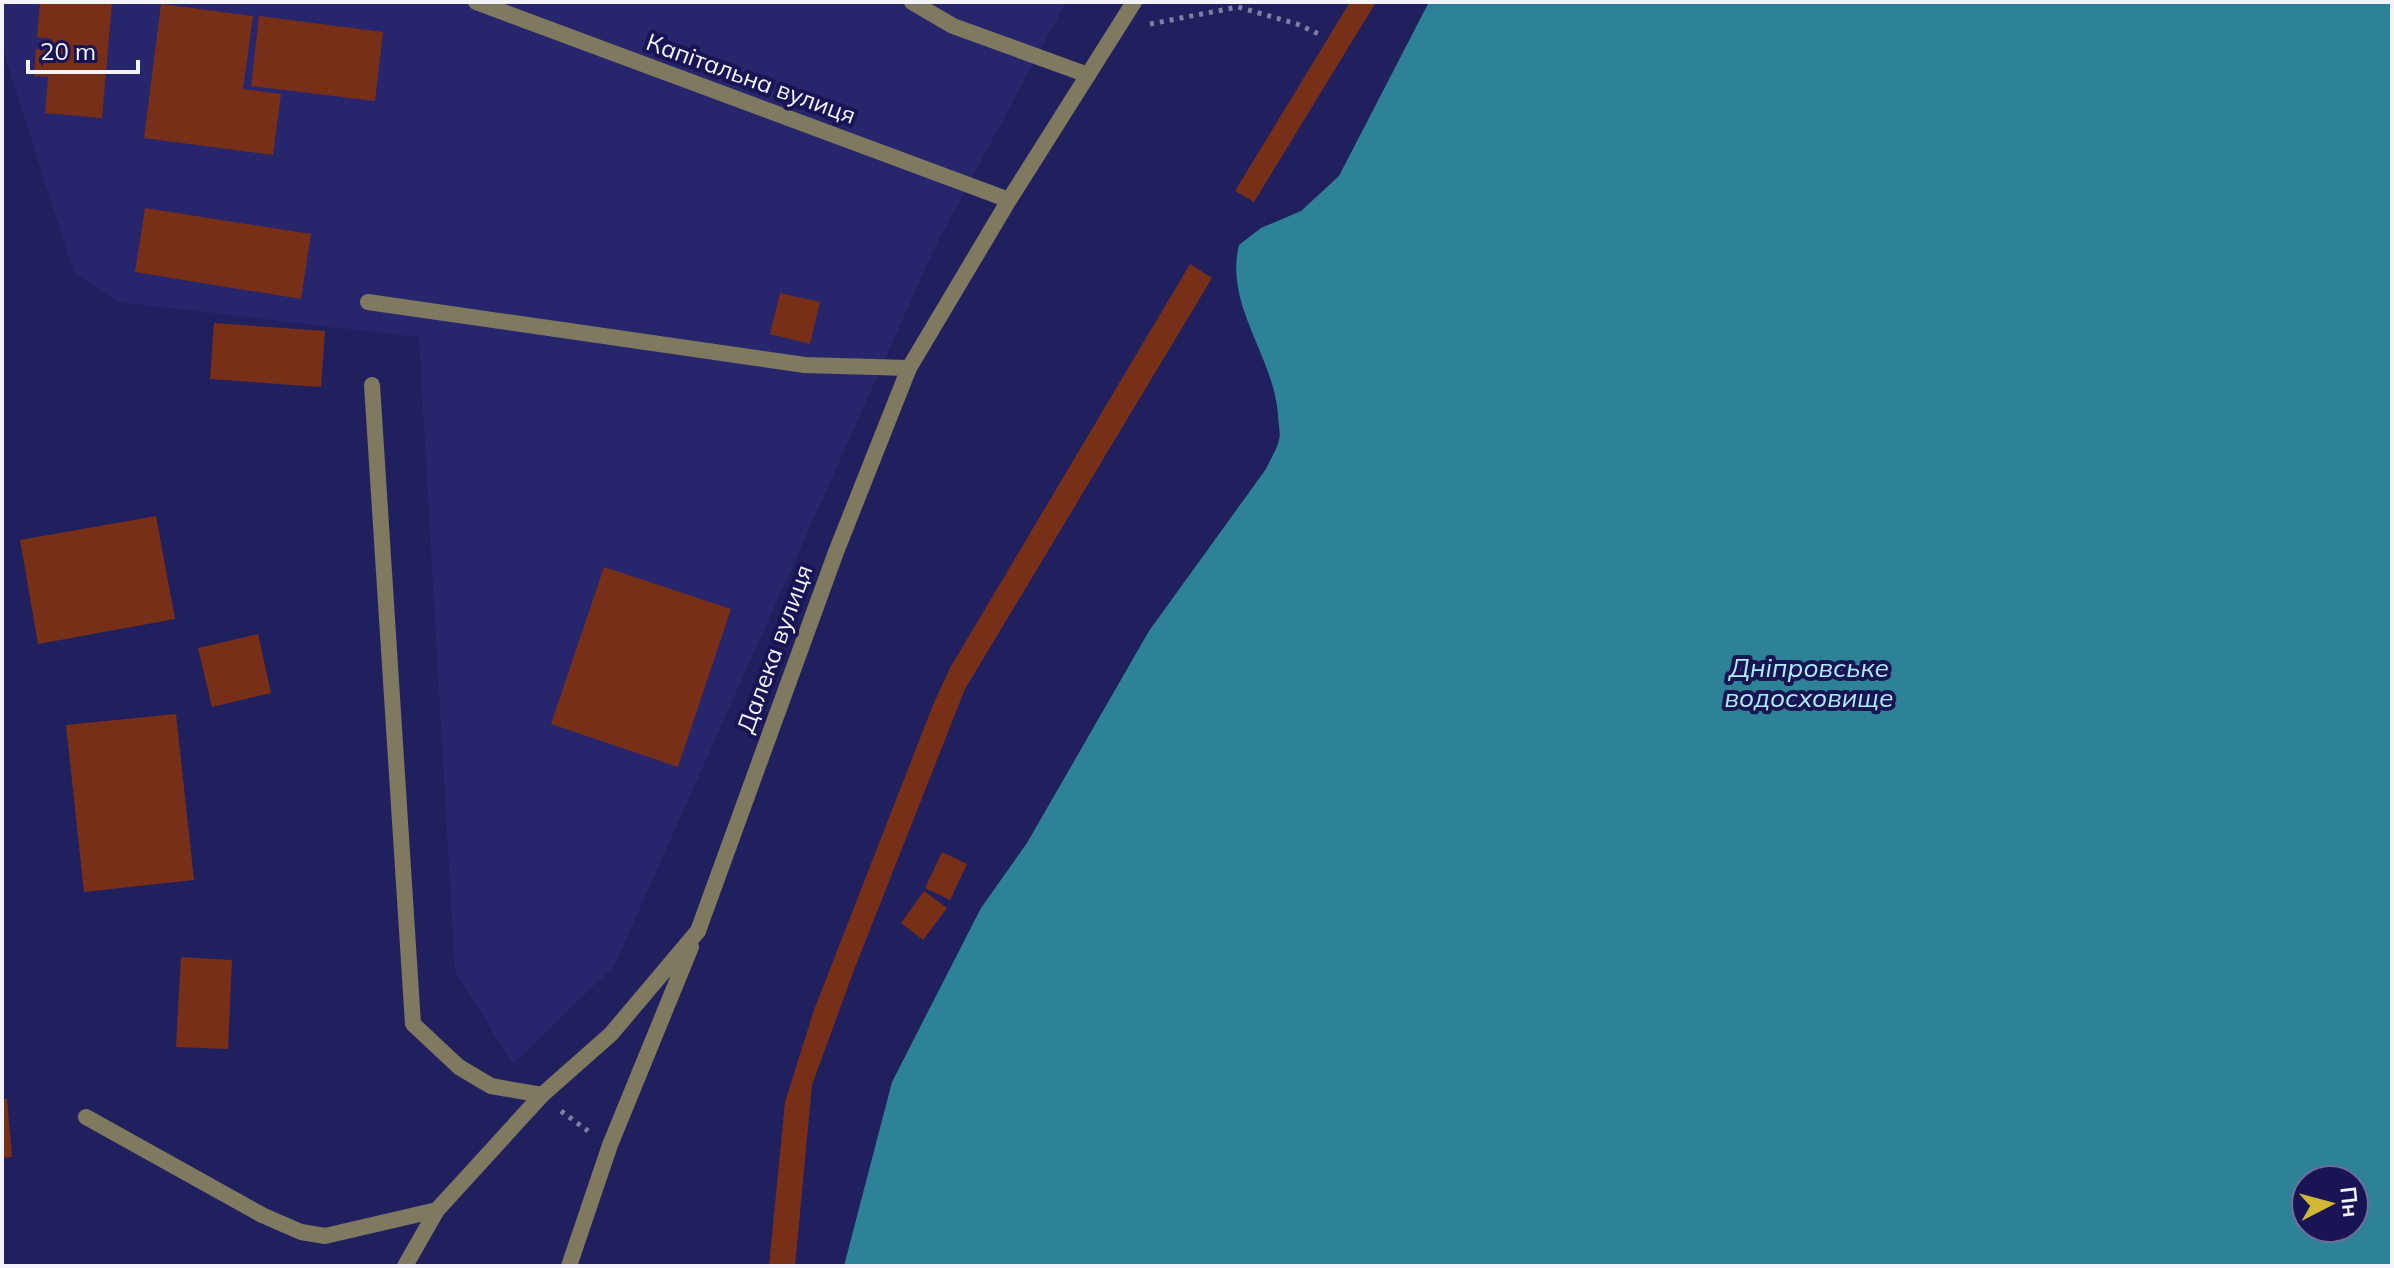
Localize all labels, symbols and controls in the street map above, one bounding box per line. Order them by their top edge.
scale bar [28,24,138,74]
street label: Капітальна вулиця [643,26,860,130]
text: 20 m [40,36,96,66]
street label: Далека вулиця [730,560,818,737]
water label: Дніпровське водосховище [1725,651,1893,714]
north arrow [2290,1164,2370,1244]
text: Пн [2334,1185,2365,1219]

